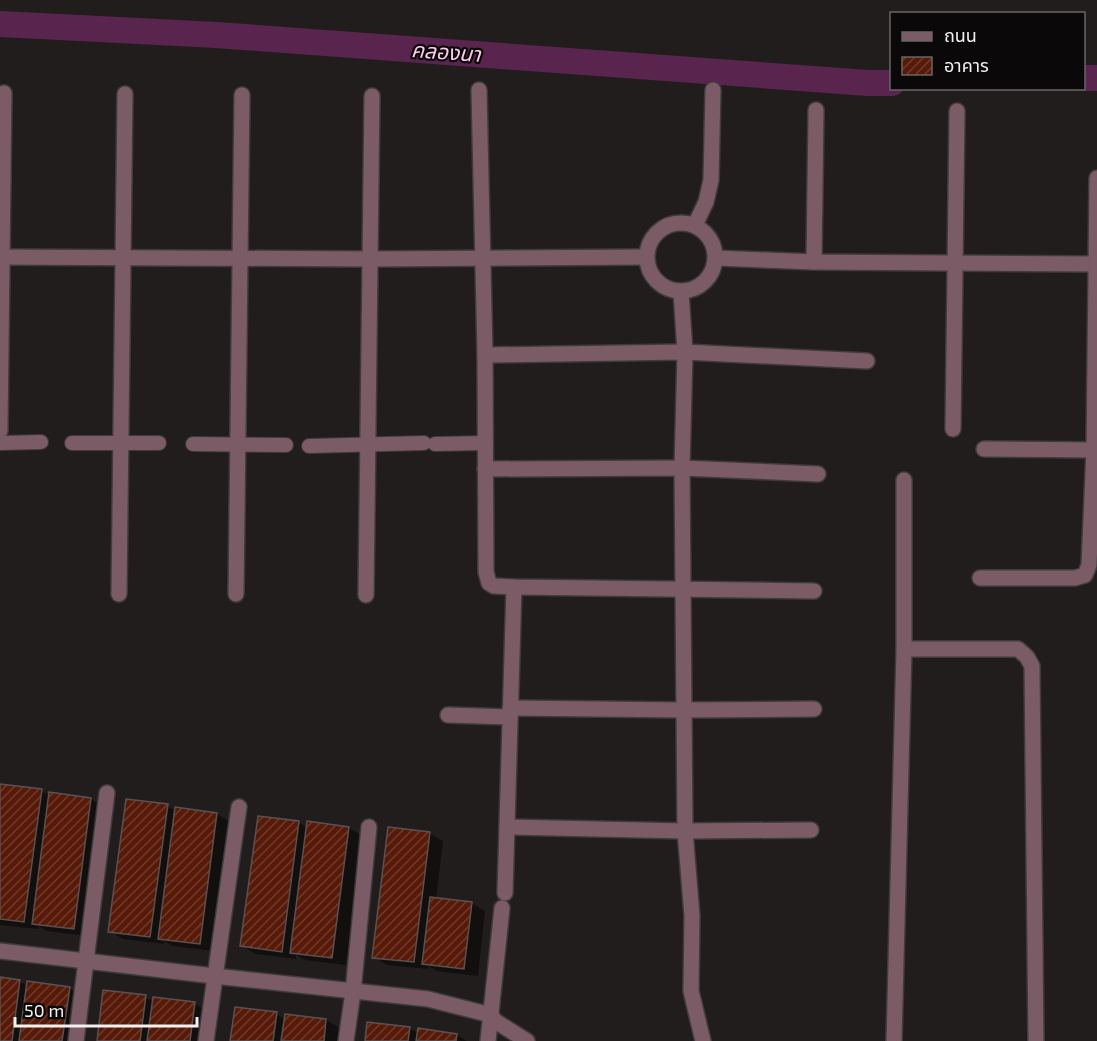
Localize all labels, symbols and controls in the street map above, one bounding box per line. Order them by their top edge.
legend [890,12,1085,90]
text: ถนน [944,24,977,46]
water label: คลองนา [410,36,483,66]
text: อาคาร [944,54,989,76]
scale bar [15,990,196,1028]
text: 50 m [24,999,64,1021]

